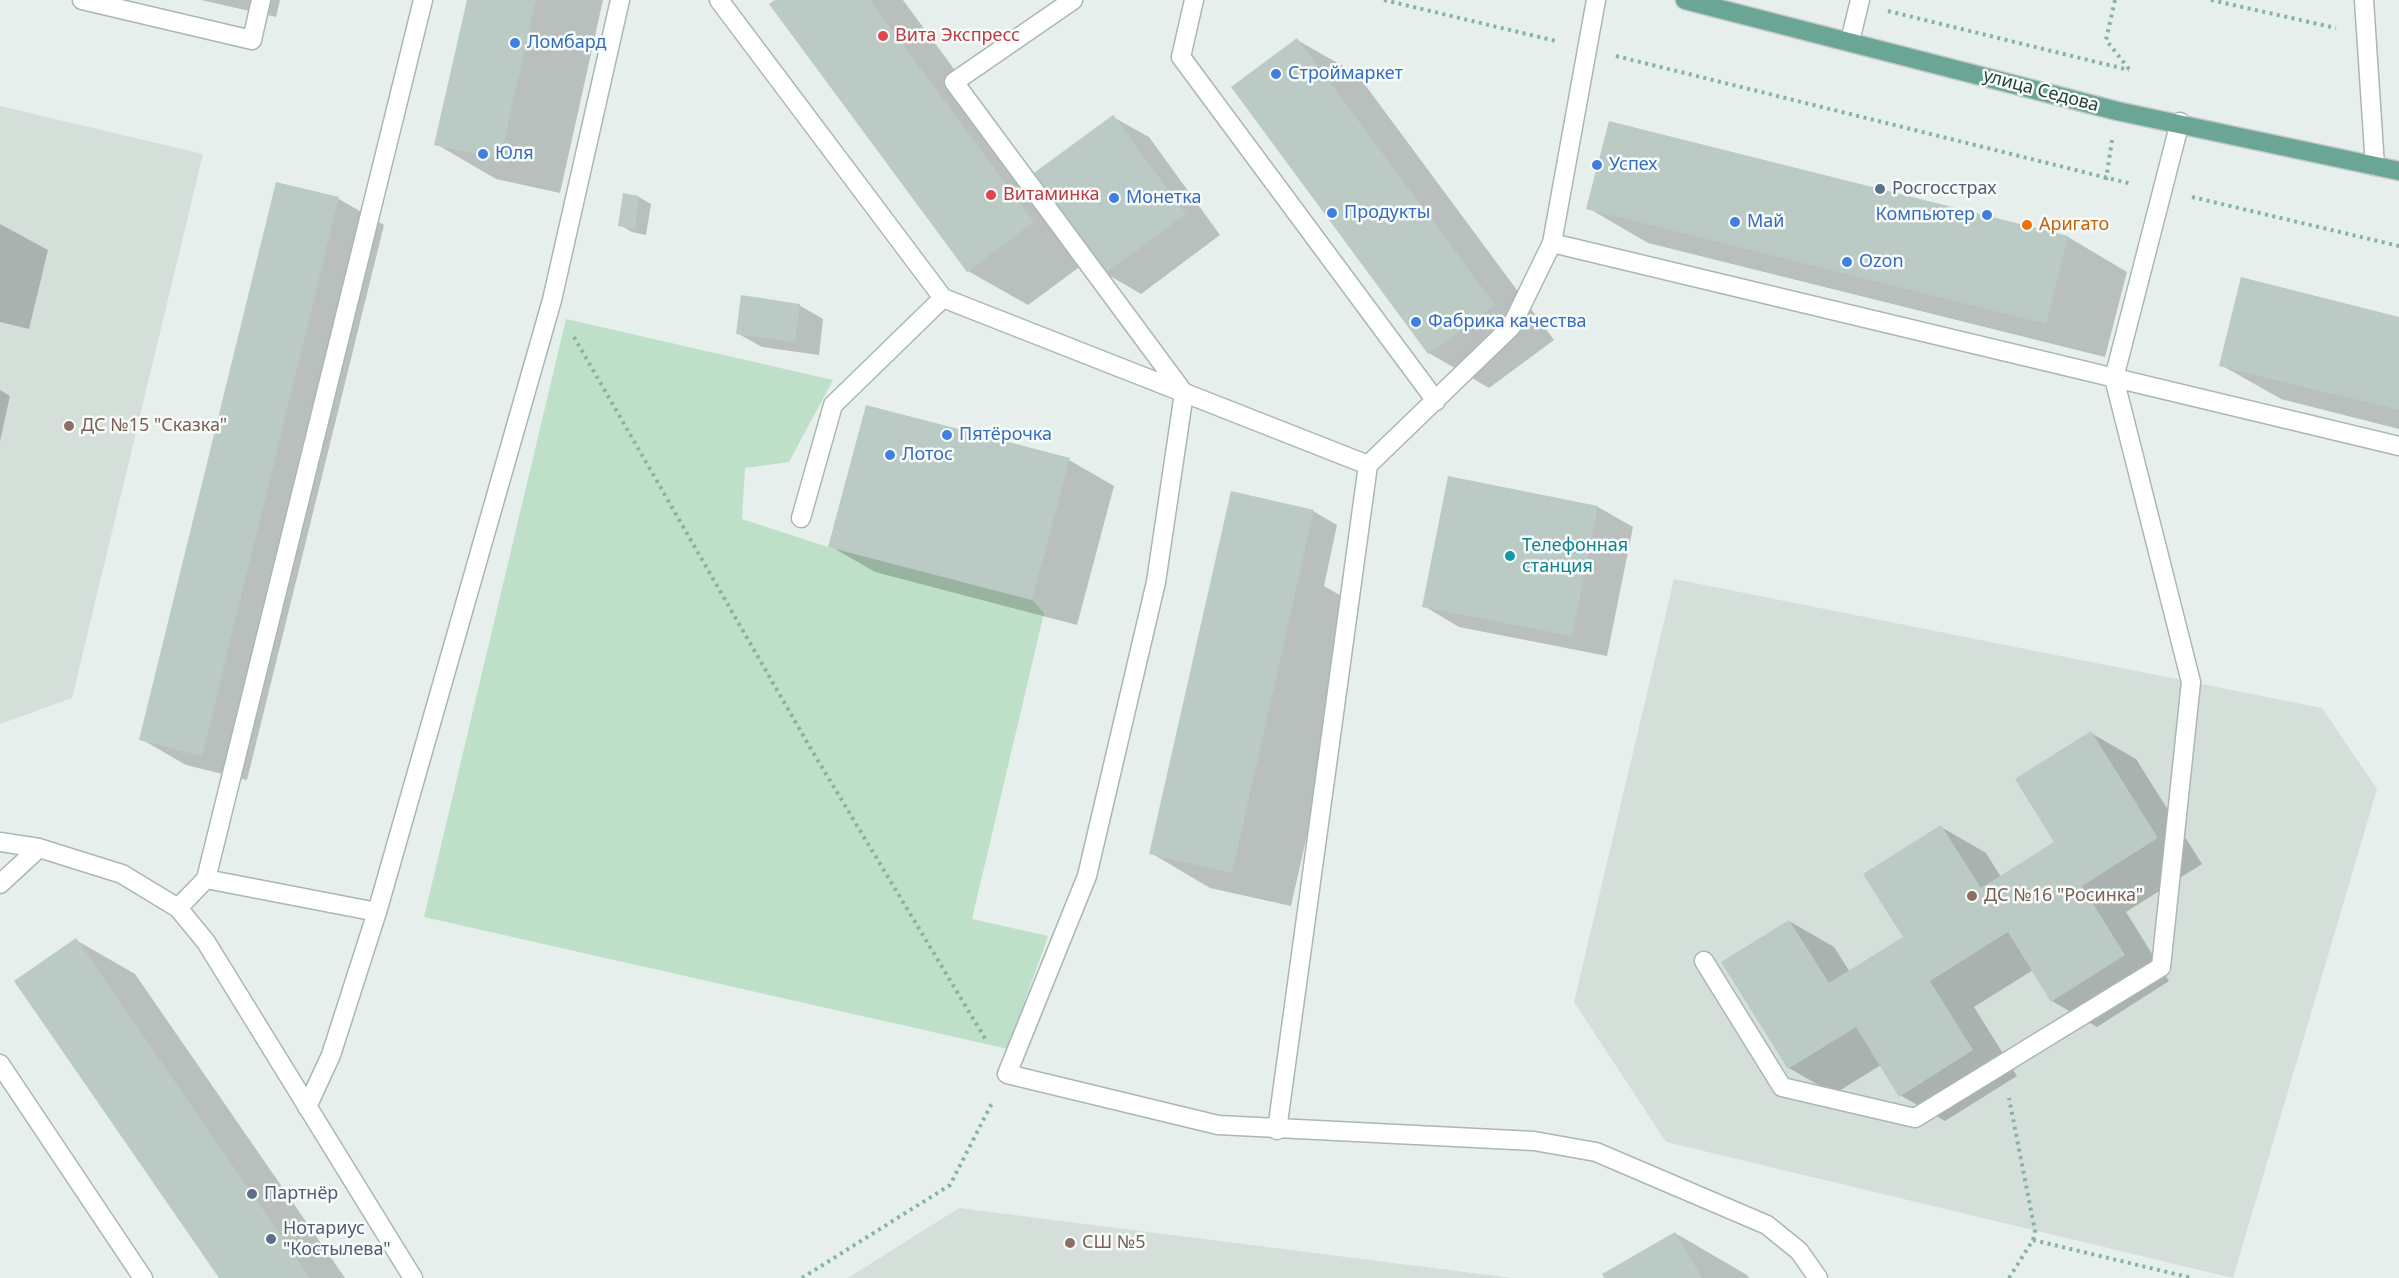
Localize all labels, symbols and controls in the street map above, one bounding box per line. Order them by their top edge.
place label: Вита Экспресс [895,25,1020,47]
marker: Вита Экспресс [876,29,890,43]
place label: Ломбард [527,32,607,54]
marker: Ломбард [508,36,522,50]
place label: Строймаркет [1288,63,1403,85]
street label: улица Седова [1981,65,2101,117]
marker: Строймаркет [1269,67,1283,81]
place label: Юля [495,143,534,165]
marker: Юля [476,147,490,161]
place label: Успех [1609,154,1658,176]
marker: Успех [1590,158,1604,172]
place label: Росгосстрах [1892,178,1996,200]
marker: Росгосстрах [1873,182,1887,196]
place label: Витаминка [1003,184,1100,206]
place label: Монетка [1126,187,1201,209]
marker: Витаминка [984,188,998,202]
marker: Монетка [1107,191,1121,205]
place label: Продукты [1344,202,1430,224]
place label: Компьютер [1876,204,1975,226]
marker: Продукты [1325,206,1339,220]
marker: Компьютер [1980,208,1994,222]
place label: Май [1747,211,1785,233]
place label: Аригато [2039,214,2109,236]
marker: Май [1728,215,1742,229]
marker: Аригато [2020,218,2034,232]
place label: Ozon [1859,251,1904,273]
marker: Ozon [1840,255,1854,269]
place label: Фабрика качества [1428,311,1587,333]
marker: Фабрика качества [1409,315,1423,329]
place label: ДС №15 "Сказка" [81,415,227,437]
marker: ДС №15 "Сказка" [62,419,76,433]
place label: Пятёрочка [959,424,1052,446]
marker: Пятёрочка [940,428,954,442]
place label: Лотос [902,444,953,466]
marker: Лотос [883,448,897,462]
place label: Телефонная станция [1522,535,1628,578]
marker: Телефонная станция [1503,549,1517,563]
place label: ДС №16 "Росинка" [1984,885,2143,907]
marker: ДС №16 "Росинка" [1965,889,1979,903]
place label: Партнёр [264,1183,338,1205]
marker: Партнёр [245,1187,259,1201]
place label: Нотариус "Костылева" [283,1218,391,1260]
marker: Нотариус "Костылева" [264,1232,278,1246]
place label: СШ №5 [1082,1232,1145,1254]
marker: СШ №5 [1063,1236,1077,1250]

